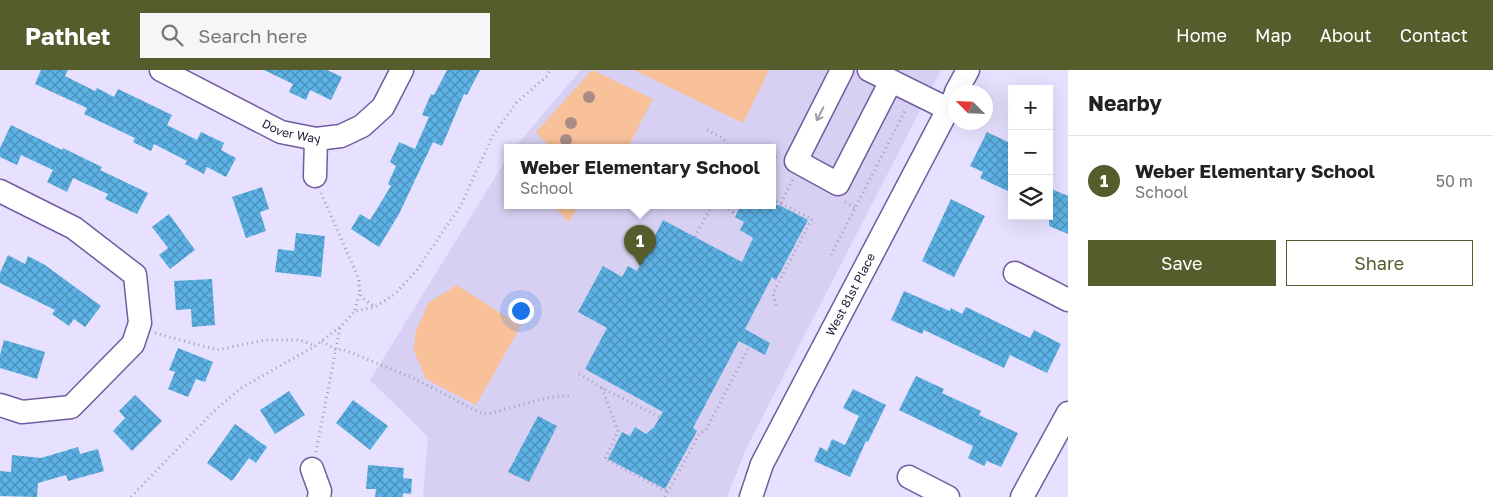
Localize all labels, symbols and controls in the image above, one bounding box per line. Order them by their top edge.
search box [140,13,490,58]
text: Pathlet [25,21,110,50]
icon: search [158,21,186,49]
text: Search here [198,24,307,47]
text: Home [1176,24,1227,46]
text: Map [1255,24,1292,46]
text: About [1320,24,1372,46]
text: Contact [1400,24,1468,46]
north arrow [948,85,993,130]
map controls [1008,85,1053,220]
button: + [1008,85,1053,130]
text: Nearby [1088,90,1162,116]
one-way arrow [815,106,825,121]
street label: Dover Way [260,115,322,146]
button: − [1008,130,1053,175]
popup [504,144,776,209]
text: Weber Elementary School [520,155,760,178]
text: Weber Elementary School [1135,159,1375,182]
text: 1 [1100,171,1108,191]
text: 50 m [1436,171,1473,191]
button: layers [1008,175,1053,220]
text: School [520,178,573,198]
text: School [1135,182,1188,202]
pin: 1 [624,225,656,266]
button: Save [1088,240,1276,286]
button: Share [1286,240,1473,286]
street label: West 81st Place [822,250,878,338]
your location [508,298,534,324]

